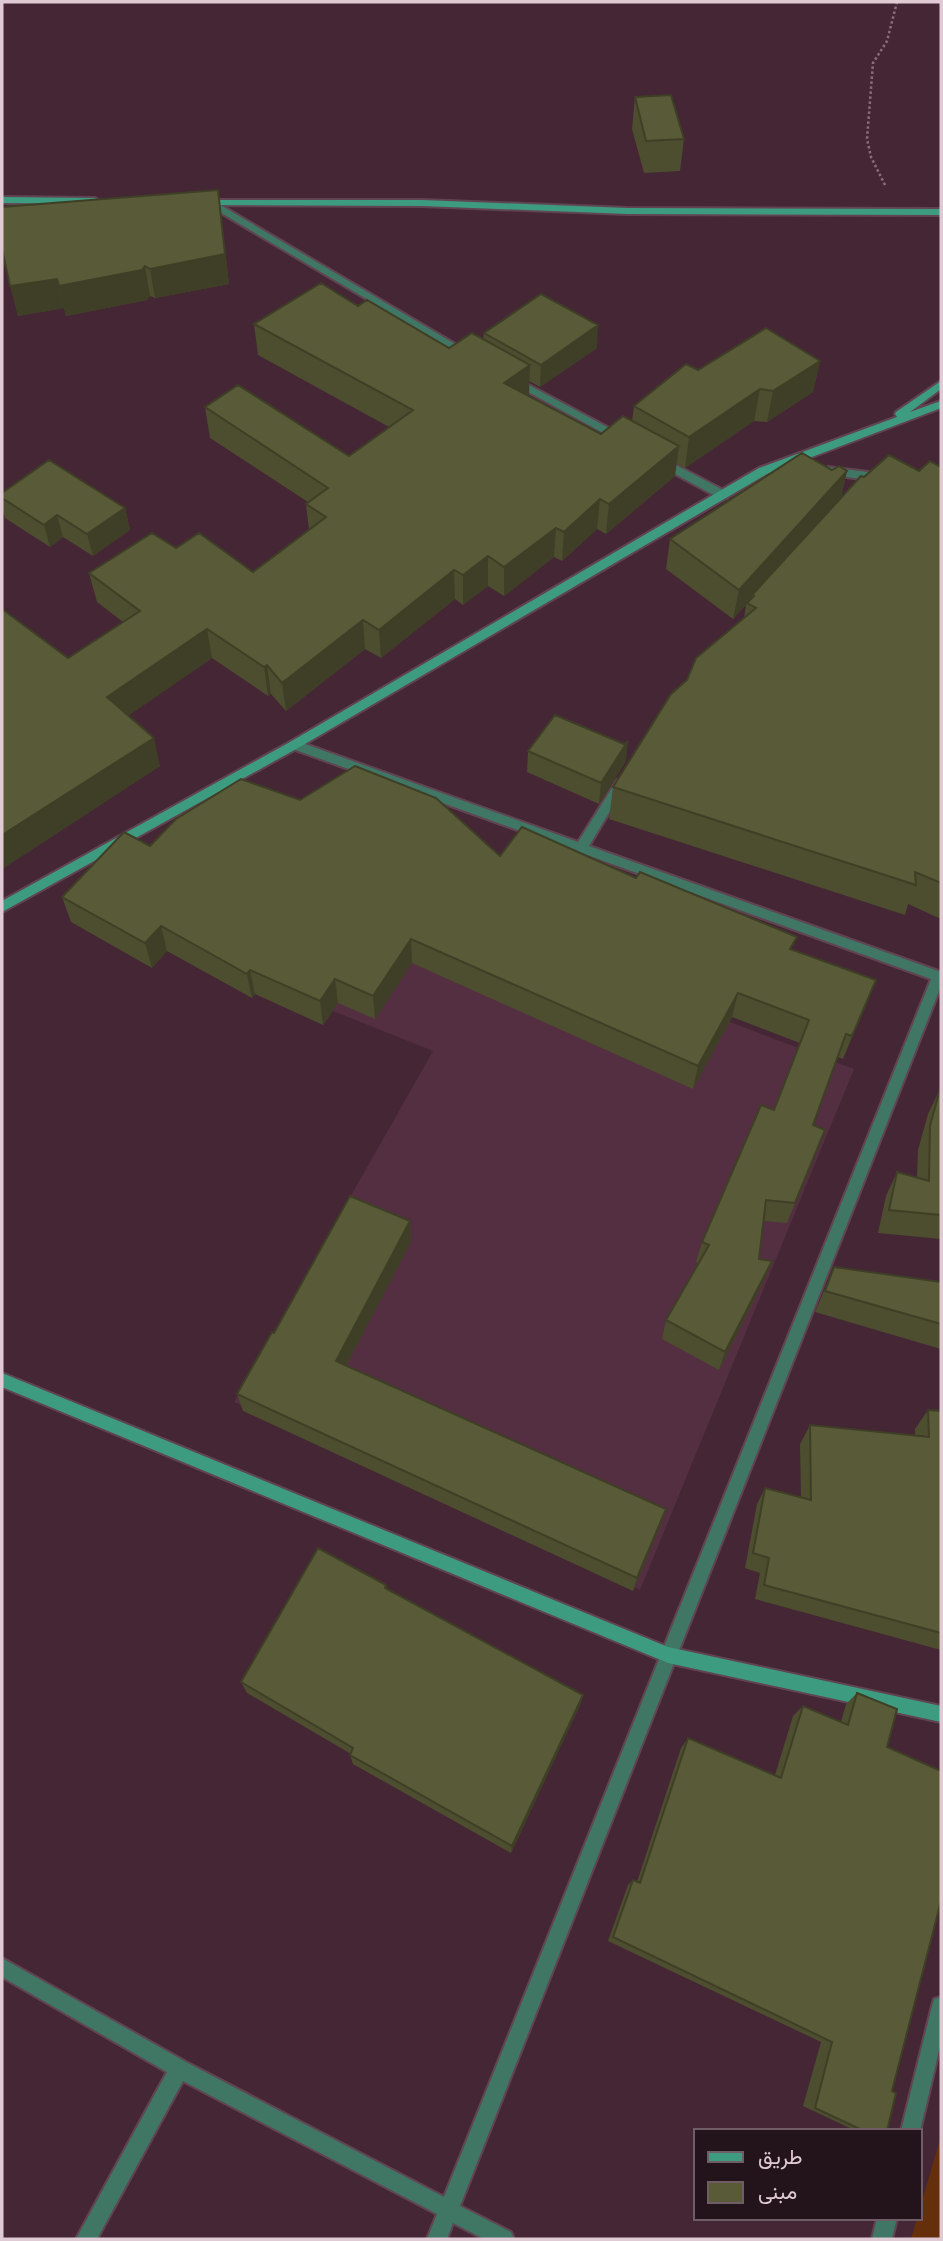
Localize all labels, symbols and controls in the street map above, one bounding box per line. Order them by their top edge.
legend [694,2129,922,2220]
text: طريق [758,2145,803,2170]
text: مبنى [758,2180,797,2205]

